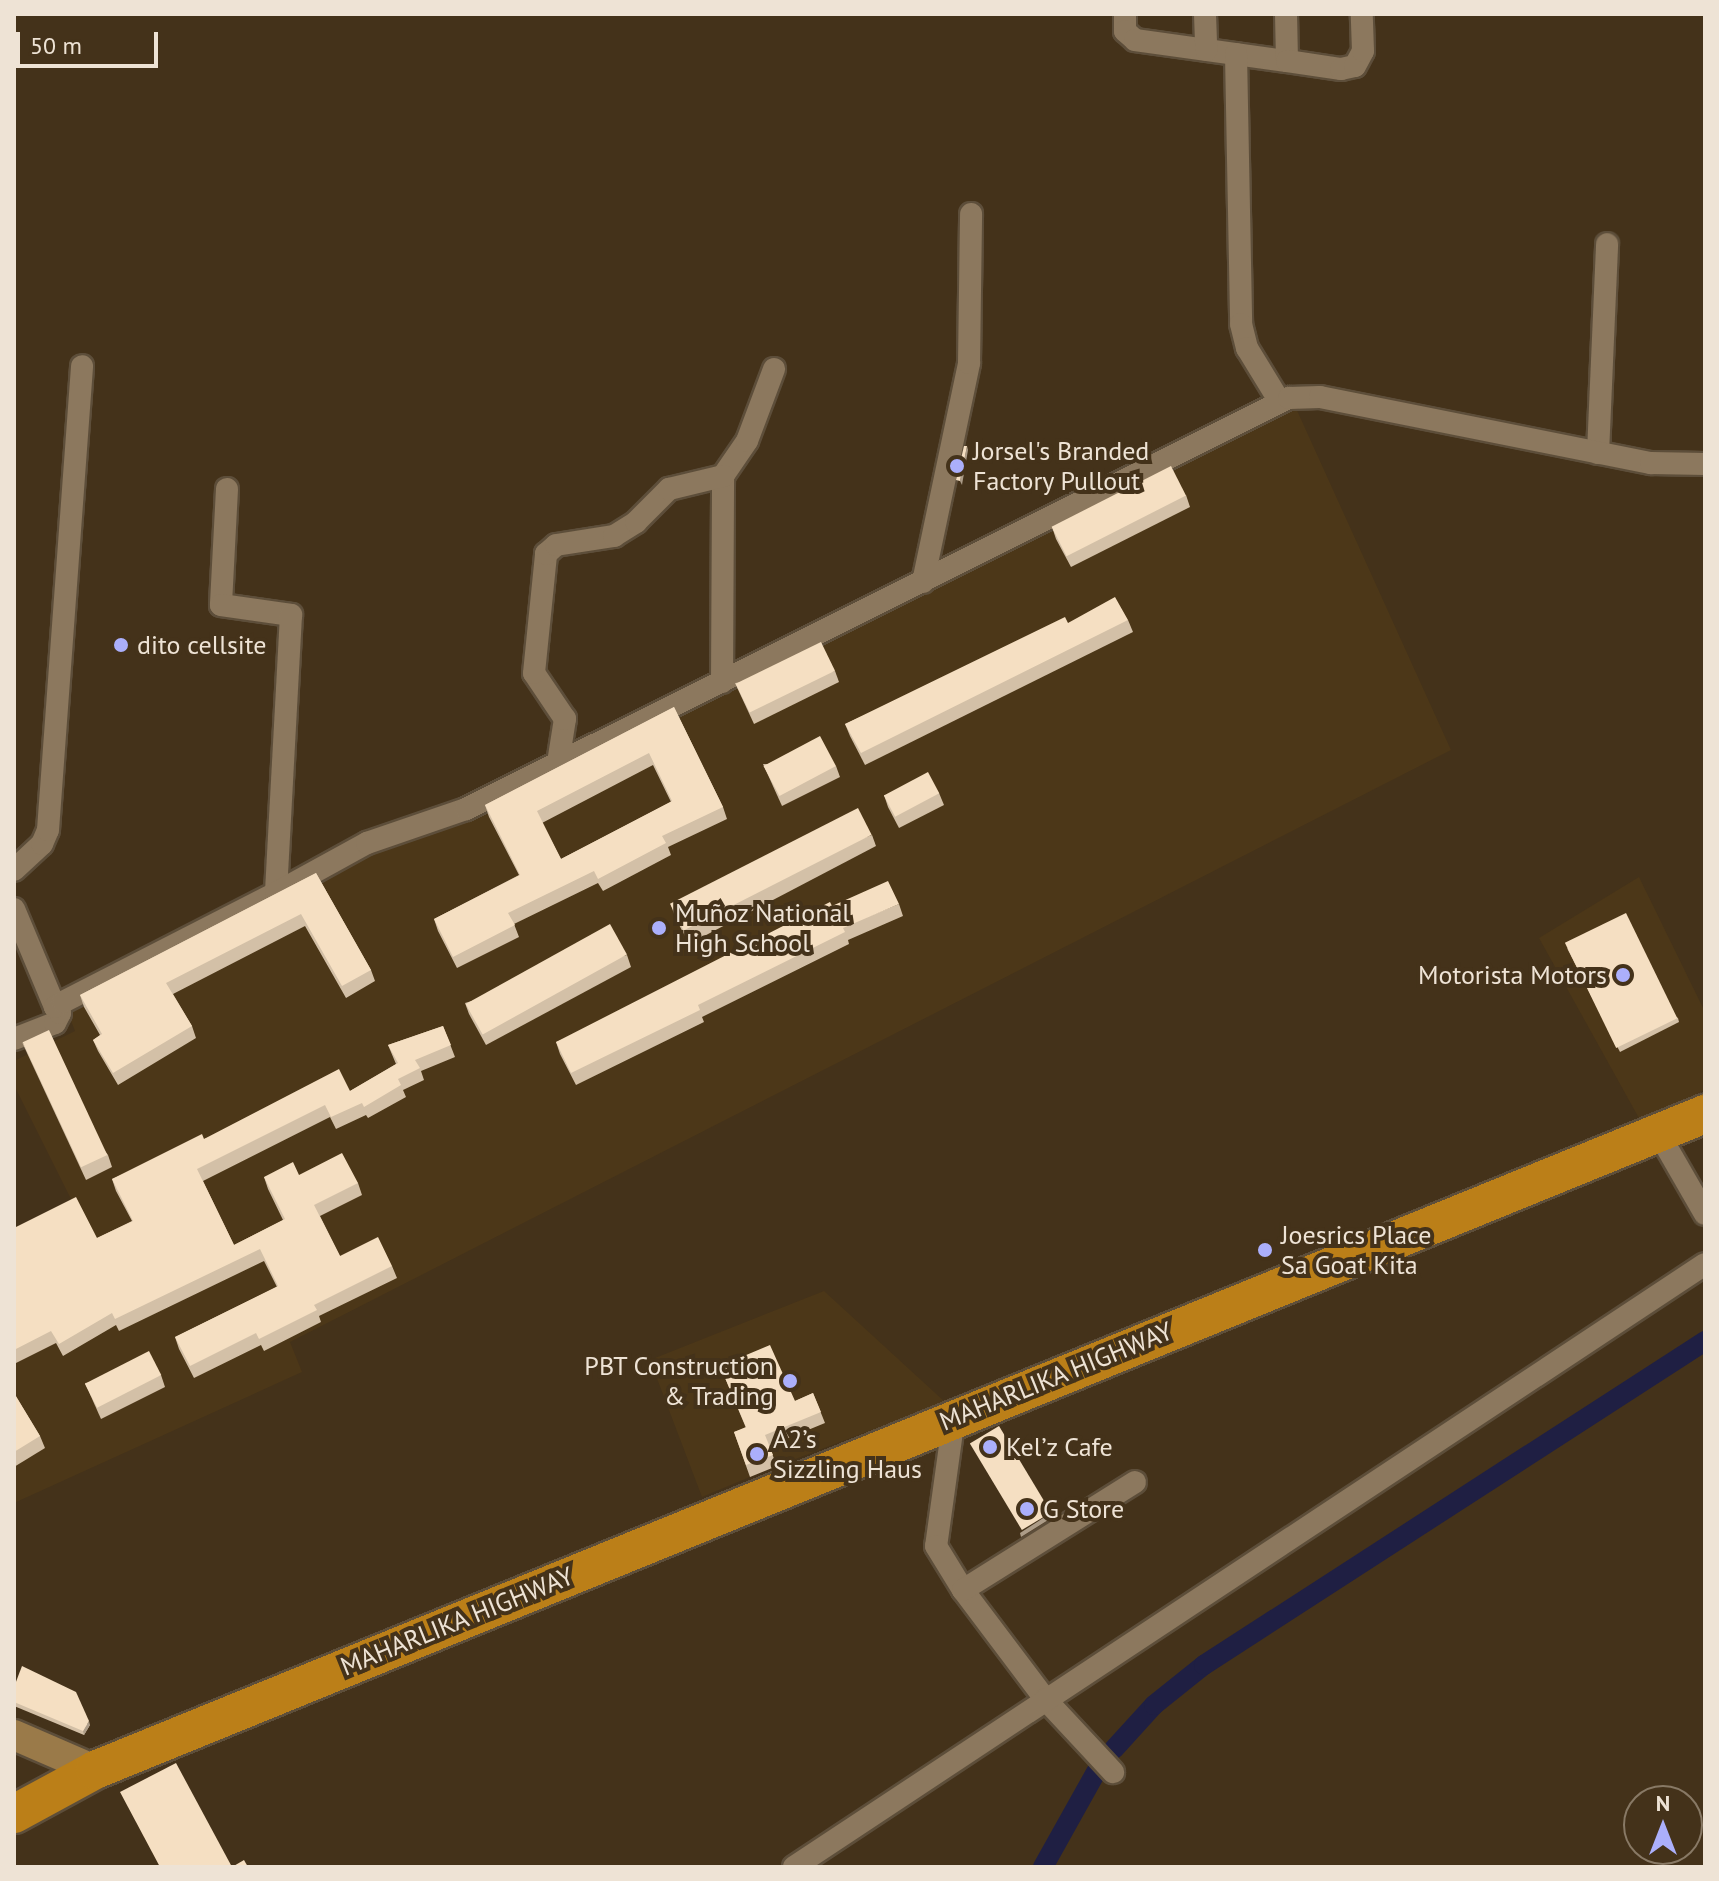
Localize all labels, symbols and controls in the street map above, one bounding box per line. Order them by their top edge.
scale bar [20,16,162,66]
text: 50 m [30,30,82,61]
place label: Jorsel's Branded Factory Pullout [973,435,1149,496]
marker: Jorsel's Branded Factory Pullout [948,457,966,475]
place label: dito cellsite [137,629,267,661]
marker: dito cellsite [112,636,130,654]
place label: Muñoz National High School [675,897,851,958]
marker: Muñoz National High School [650,919,668,937]
place label: Motorista Motors [1418,959,1607,991]
marker: Motorista Motors [1614,966,1632,984]
place label: Joesrics Place Sa Goat Kita [1281,1219,1431,1280]
marker: Joesrics Place Sa Goat Kita [1256,1241,1274,1259]
street label: MAHARLIKA HIGHWAY [935,1315,1177,1437]
place label: PBT Construction & Trading [583,1350,774,1412]
marker: PBT Construction & Trading [781,1372,799,1390]
place label: A2’s Sizzling Haus [773,1423,922,1484]
place label: Kel’z Cafe [1006,1431,1114,1463]
marker: Kel’z Cafe [981,1438,999,1456]
marker: A2’s Sizzling Haus [748,1445,766,1463]
place label: G Store [1043,1493,1124,1525]
marker: G Store [1018,1500,1036,1518]
street label: MAHARLIKA HIGHWAY [336,1560,578,1682]
north arrow [1623,1785,1703,1865]
text: N [1656,1789,1670,1817]

